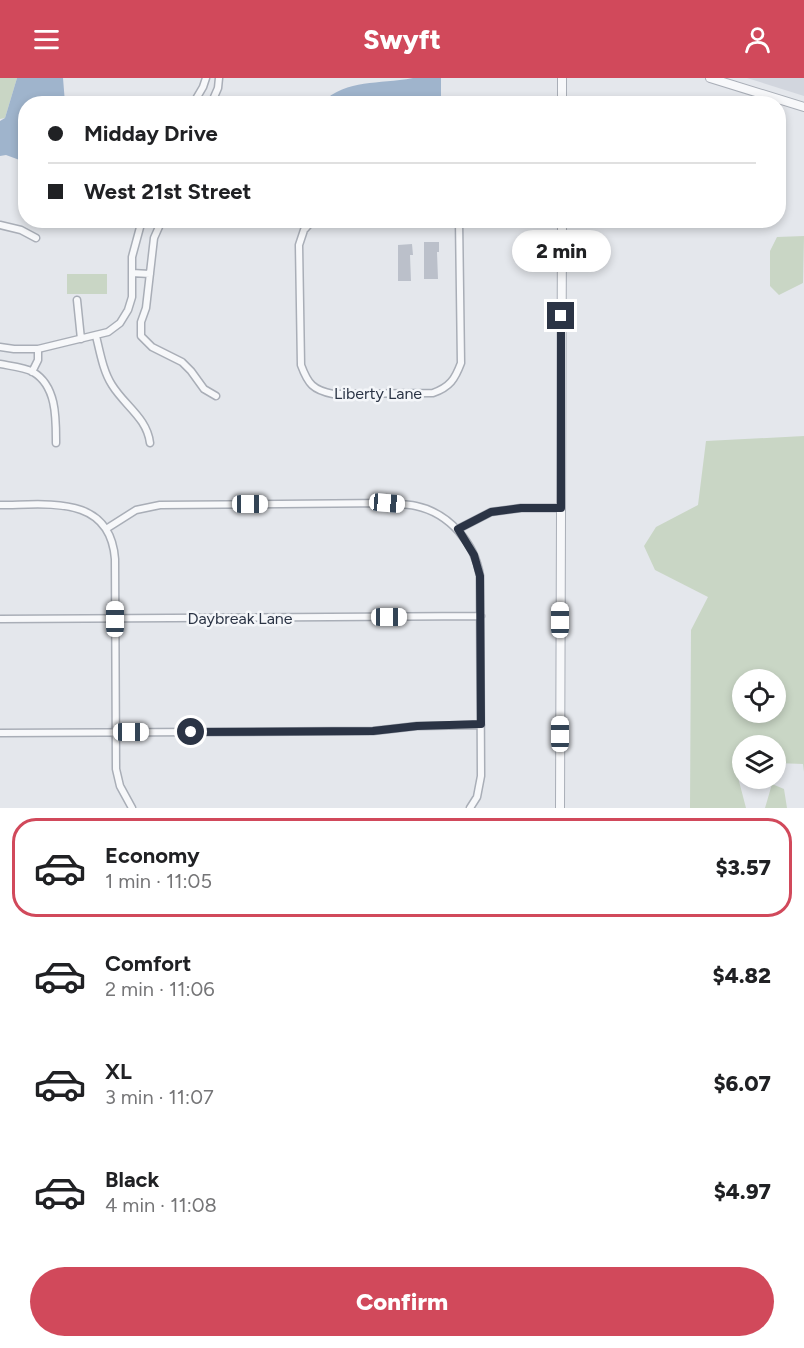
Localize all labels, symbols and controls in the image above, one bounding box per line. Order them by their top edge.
icon: menu [30,23,63,56]
text: Swyft [363,23,441,56]
icon: person [741,23,774,56]
text: Midday Drive [84,120,218,147]
text: West 21st Street [84,178,251,205]
callout: 2 min [512,229,610,271]
text: 2 min [536,239,587,263]
route end [547,302,574,329]
street label: Liberty Lane [334,384,422,403]
car [368,492,406,514]
car [232,495,268,513]
car [106,601,124,637]
car [551,602,569,638]
car [371,608,407,626]
street label: Daybreak Lane [187,609,293,628]
map controls [732,669,786,789]
button: locate [732,669,786,723]
car [551,716,569,752]
route start [177,718,204,745]
car [113,723,149,741]
button: layers [732,735,786,789]
icon: car [33,841,87,895]
text: Economy [105,842,200,869]
text: $3.57 [715,854,771,881]
text: 1 min · 11:05 [105,869,212,893]
icon: car [33,949,87,1003]
text: Comfort [105,950,191,977]
text: $4.82 [713,962,771,989]
text: 2 min · 11:06 [105,977,215,1001]
icon: car [33,1057,87,1111]
text: XL [105,1058,132,1085]
text: $6.07 [713,1070,771,1097]
text: 3 min · 11:07 [105,1085,214,1109]
icon: car [33,1165,87,1219]
text: Black [105,1166,159,1193]
text: $4.97 [714,1178,771,1205]
text: 4 min · 11:08 [105,1193,217,1217]
button: Confirm [30,1267,774,1336]

